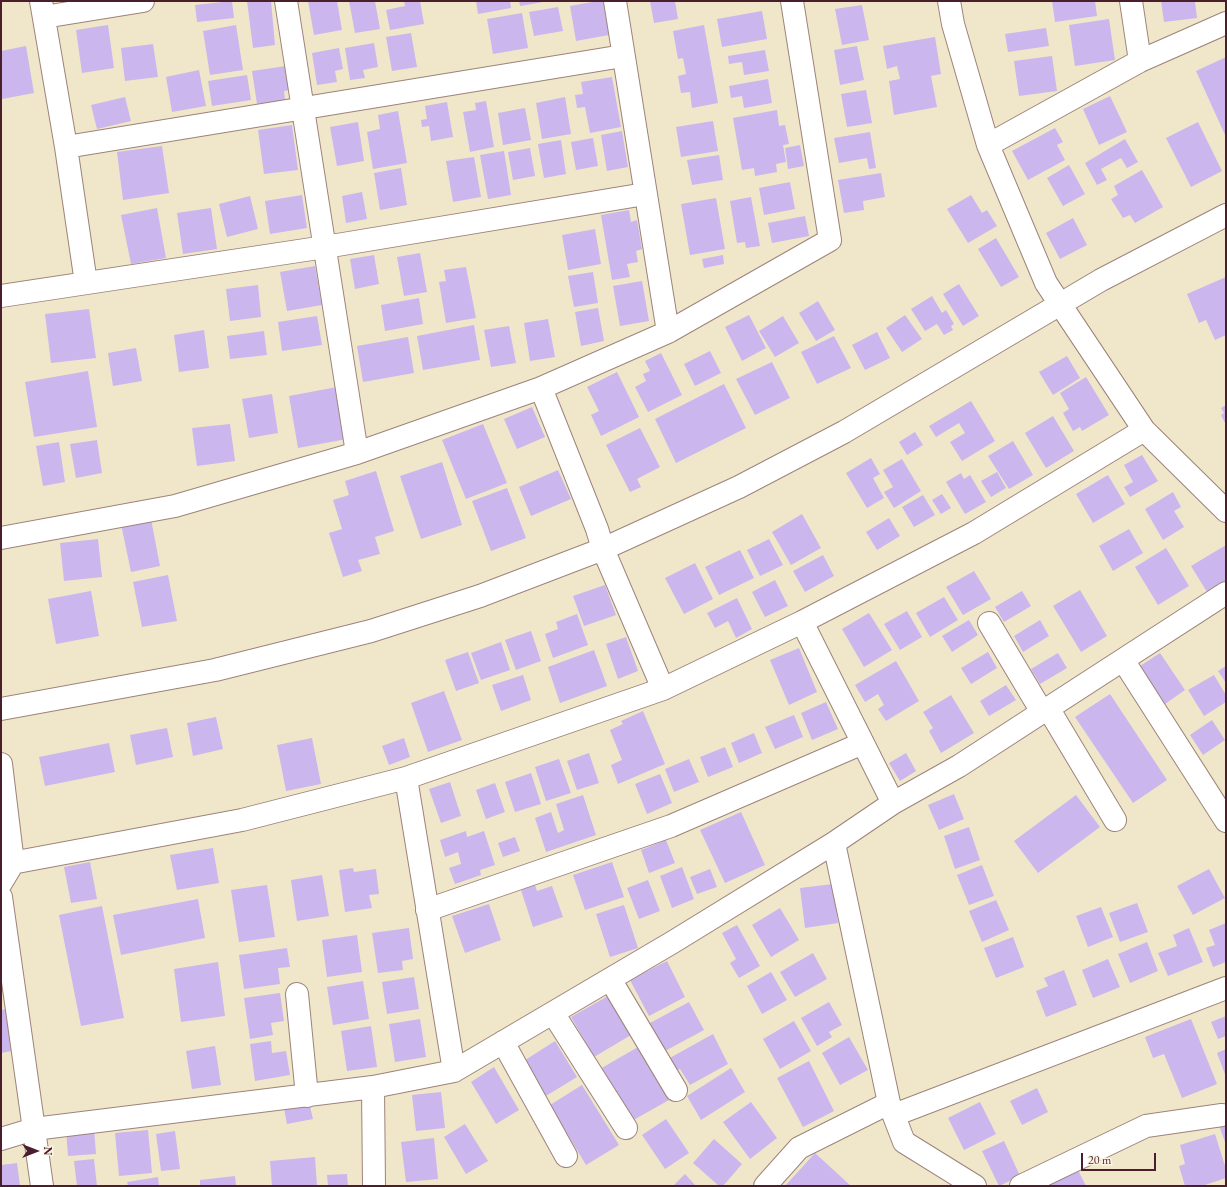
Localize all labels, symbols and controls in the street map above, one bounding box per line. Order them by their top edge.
north arrow [16,1131,56,1171]
scale bar [1083,1145,1158,1171]
text: N [41,1147,55,1155]
text: 20 m [1088,1152,1111,1168]

